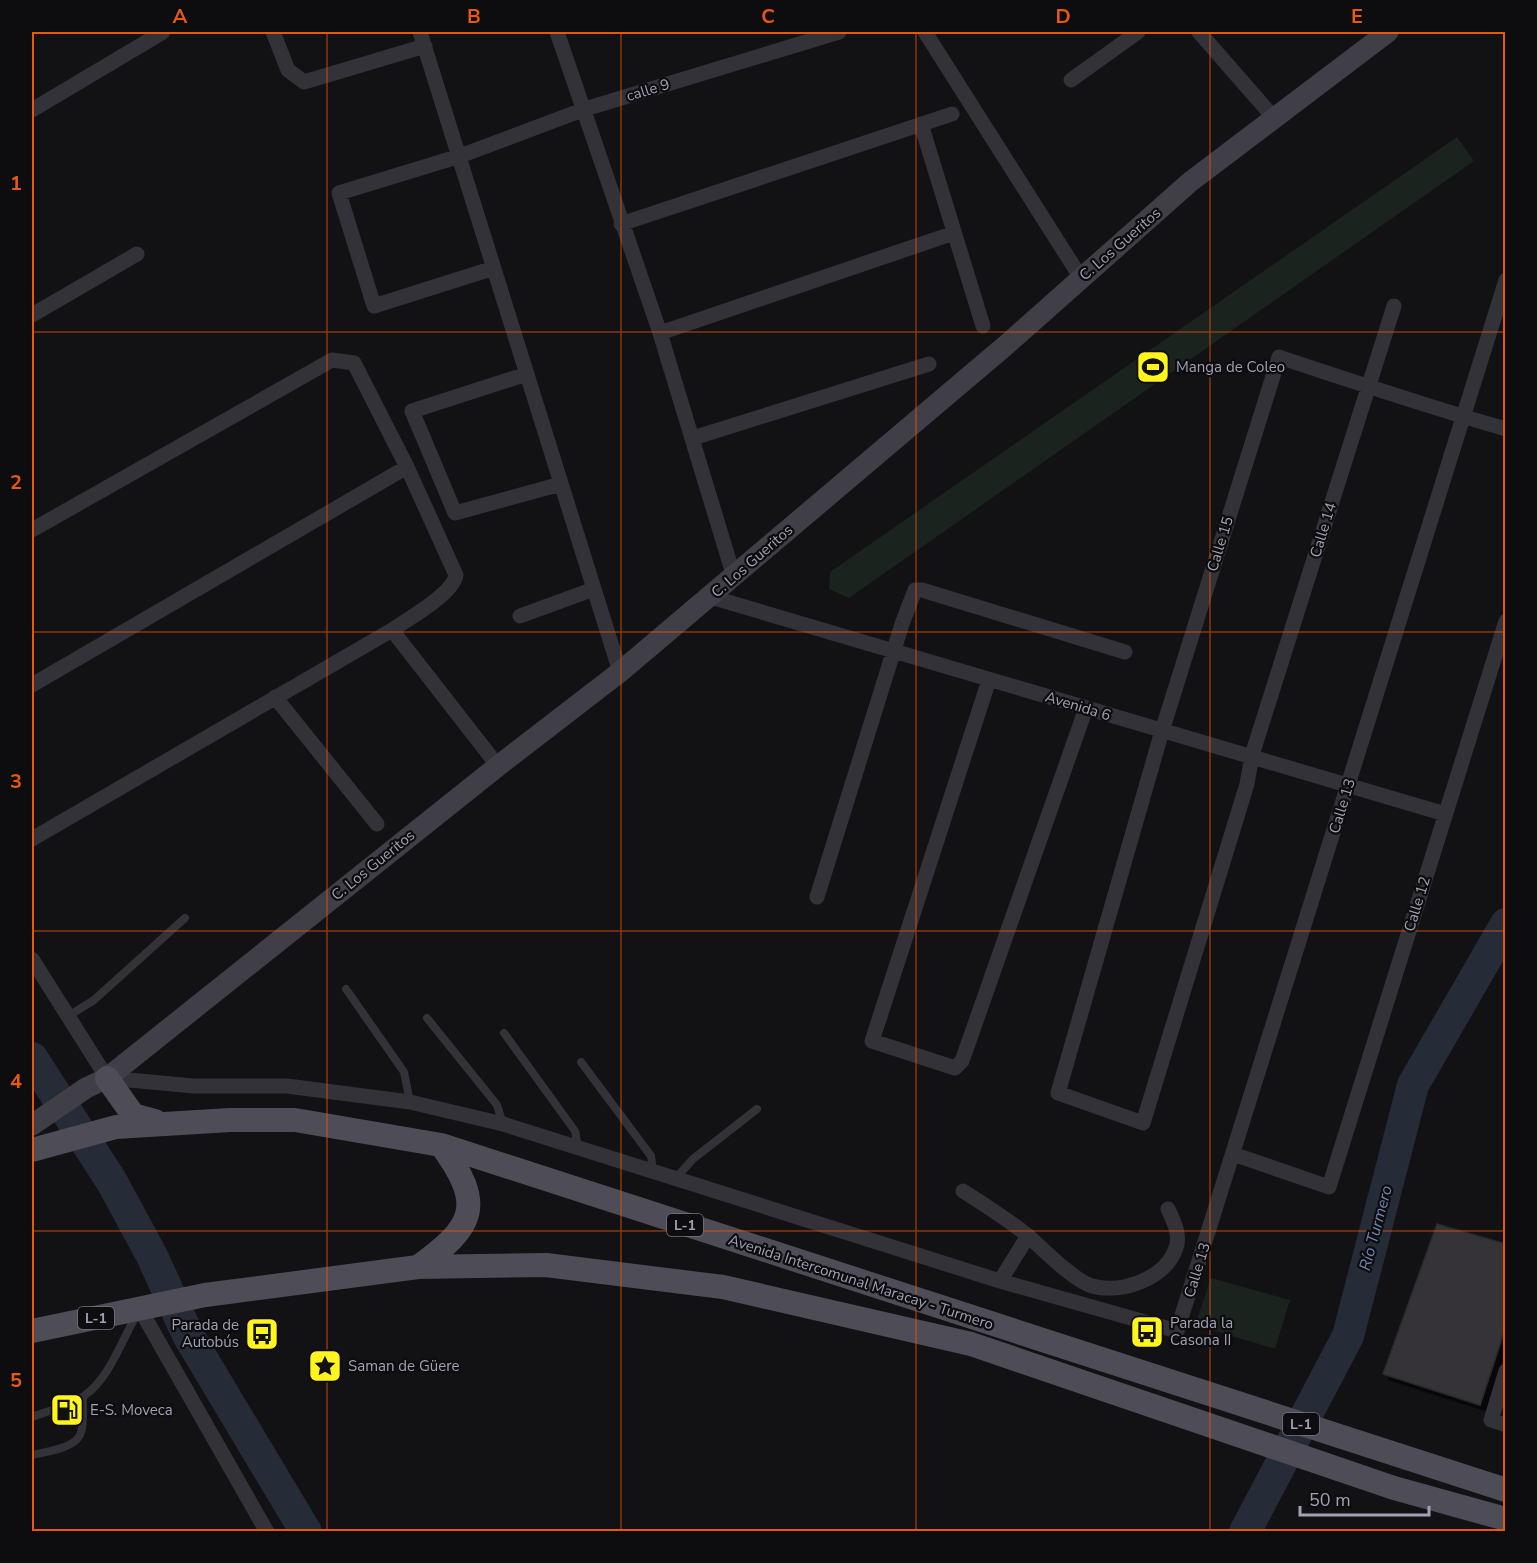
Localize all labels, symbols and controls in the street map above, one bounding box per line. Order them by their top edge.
text: A [173,3,188,30]
text: B [467,3,481,30]
text: C [761,3,775,30]
text: D [1055,3,1071,30]
text: E [1351,3,1363,30]
street label: calle 9 [624,74,672,106]
text: 1 [10,170,22,197]
street label: C. Los Gueritos [1075,203,1165,285]
sports icon: Manga de Coleo [1135,349,1171,385]
place label: Manga de Coleo [1176,357,1285,377]
text: 2 [10,469,22,496]
street label: Calle 14 [1305,500,1341,560]
street label: Calle 15 [1202,514,1238,574]
street label: C. Los Gueritos [707,520,797,602]
street label: Avenida 6 [1043,687,1113,725]
text: 3 [10,768,22,795]
street label: Calle 13 [1324,776,1360,836]
street label: C. Los Gueritos [327,825,419,905]
street label: Calle 12 [1399,874,1435,934]
text: 4 [10,1068,22,1095]
water label: Río Turmero [1354,1183,1398,1273]
road number: L-1 [667,1214,703,1236]
street label: Avenida Intercomunal Maracay - Turmero [726,1230,996,1334]
street label: Calle 13 [1179,1240,1215,1300]
road number: L-1 [78,1307,114,1329]
place label: Parada la Casona II [1170,1313,1233,1350]
bus stop icon: Parada la Casona II [1129,1314,1165,1350]
place label: Parada de Autobús [171,1315,239,1352]
bus stop icon: Parada de Autobús [244,1316,280,1352]
place icon: Saman de Güere [307,1348,343,1384]
place label: Saman de Güere [348,1356,459,1376]
text: 5 [10,1367,22,1394]
fuel station icon: E-S. Moveca [49,1392,85,1428]
place label: E-S. Moveca [90,1400,173,1420]
road number: L-1 [1283,1413,1319,1435]
scale bar [1300,1479,1429,1517]
text: 50 m [1309,1488,1351,1512]

